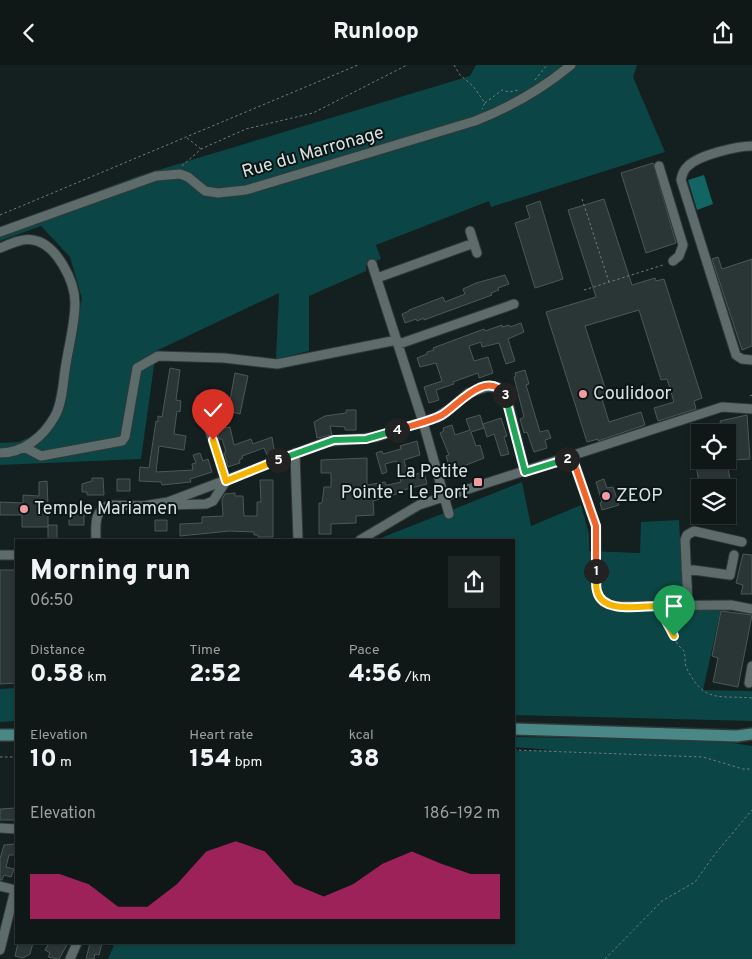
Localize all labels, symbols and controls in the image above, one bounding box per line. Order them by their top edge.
icon: back [15,19,43,47]
text: Runloop [333,19,419,46]
icon: share [709,19,737,47]
street label: Rue du Marronage [239,122,387,184]
pin: 3 [492,383,518,407]
place label: Coulidoor [593,383,672,406]
text: 3 [501,387,510,404]
marker: Coulidoor [577,388,589,400]
pin [192,389,234,440]
icon: check [199,396,227,424]
pin: 4 [384,417,410,443]
text: 4 [393,422,402,439]
map controls [691,424,736,524]
button: locate [691,424,736,469]
pin: 5 [266,447,290,473]
pin: 2 [554,447,580,471]
text: 2 [563,451,572,468]
text: 5 [274,452,283,469]
place label: La Petite Pointe - Le Port [341,461,468,505]
marker: La Petite Pointe - Le Port [472,476,484,488]
button: layers [691,479,736,524]
place label: ZEOP [616,485,663,508]
marker: ZEOP [600,490,612,502]
place label: Temple Mariamen [34,498,177,521]
marker: Temple Mariamen [18,503,30,515]
text: Morning run [30,554,191,590]
button: share [448,556,500,608]
pin: 1 [584,559,608,583]
text: 1 [594,563,599,580]
pin [653,585,695,636]
text: 06:50 [30,591,74,611]
icon: arrive [660,592,688,620]
text: Distance [30,642,85,659]
text: Time [189,642,221,659]
text: Pace [349,642,379,659]
text: 0.58 [30,659,84,691]
text: 2:52 [189,659,241,691]
text: 4:56 [349,659,402,691]
text: km [84,669,107,686]
text: /km [402,669,431,686]
text: Elevation [30,727,88,744]
text: Heart rate [189,727,253,744]
text: kcal [349,727,374,744]
text: 10 [30,744,57,776]
text: 154 [189,744,232,776]
text: 38 [349,744,380,776]
text: m [57,754,72,771]
text: bpm [232,754,262,771]
text: Elevation [30,804,96,824]
text: 186–192 m [424,804,500,824]

